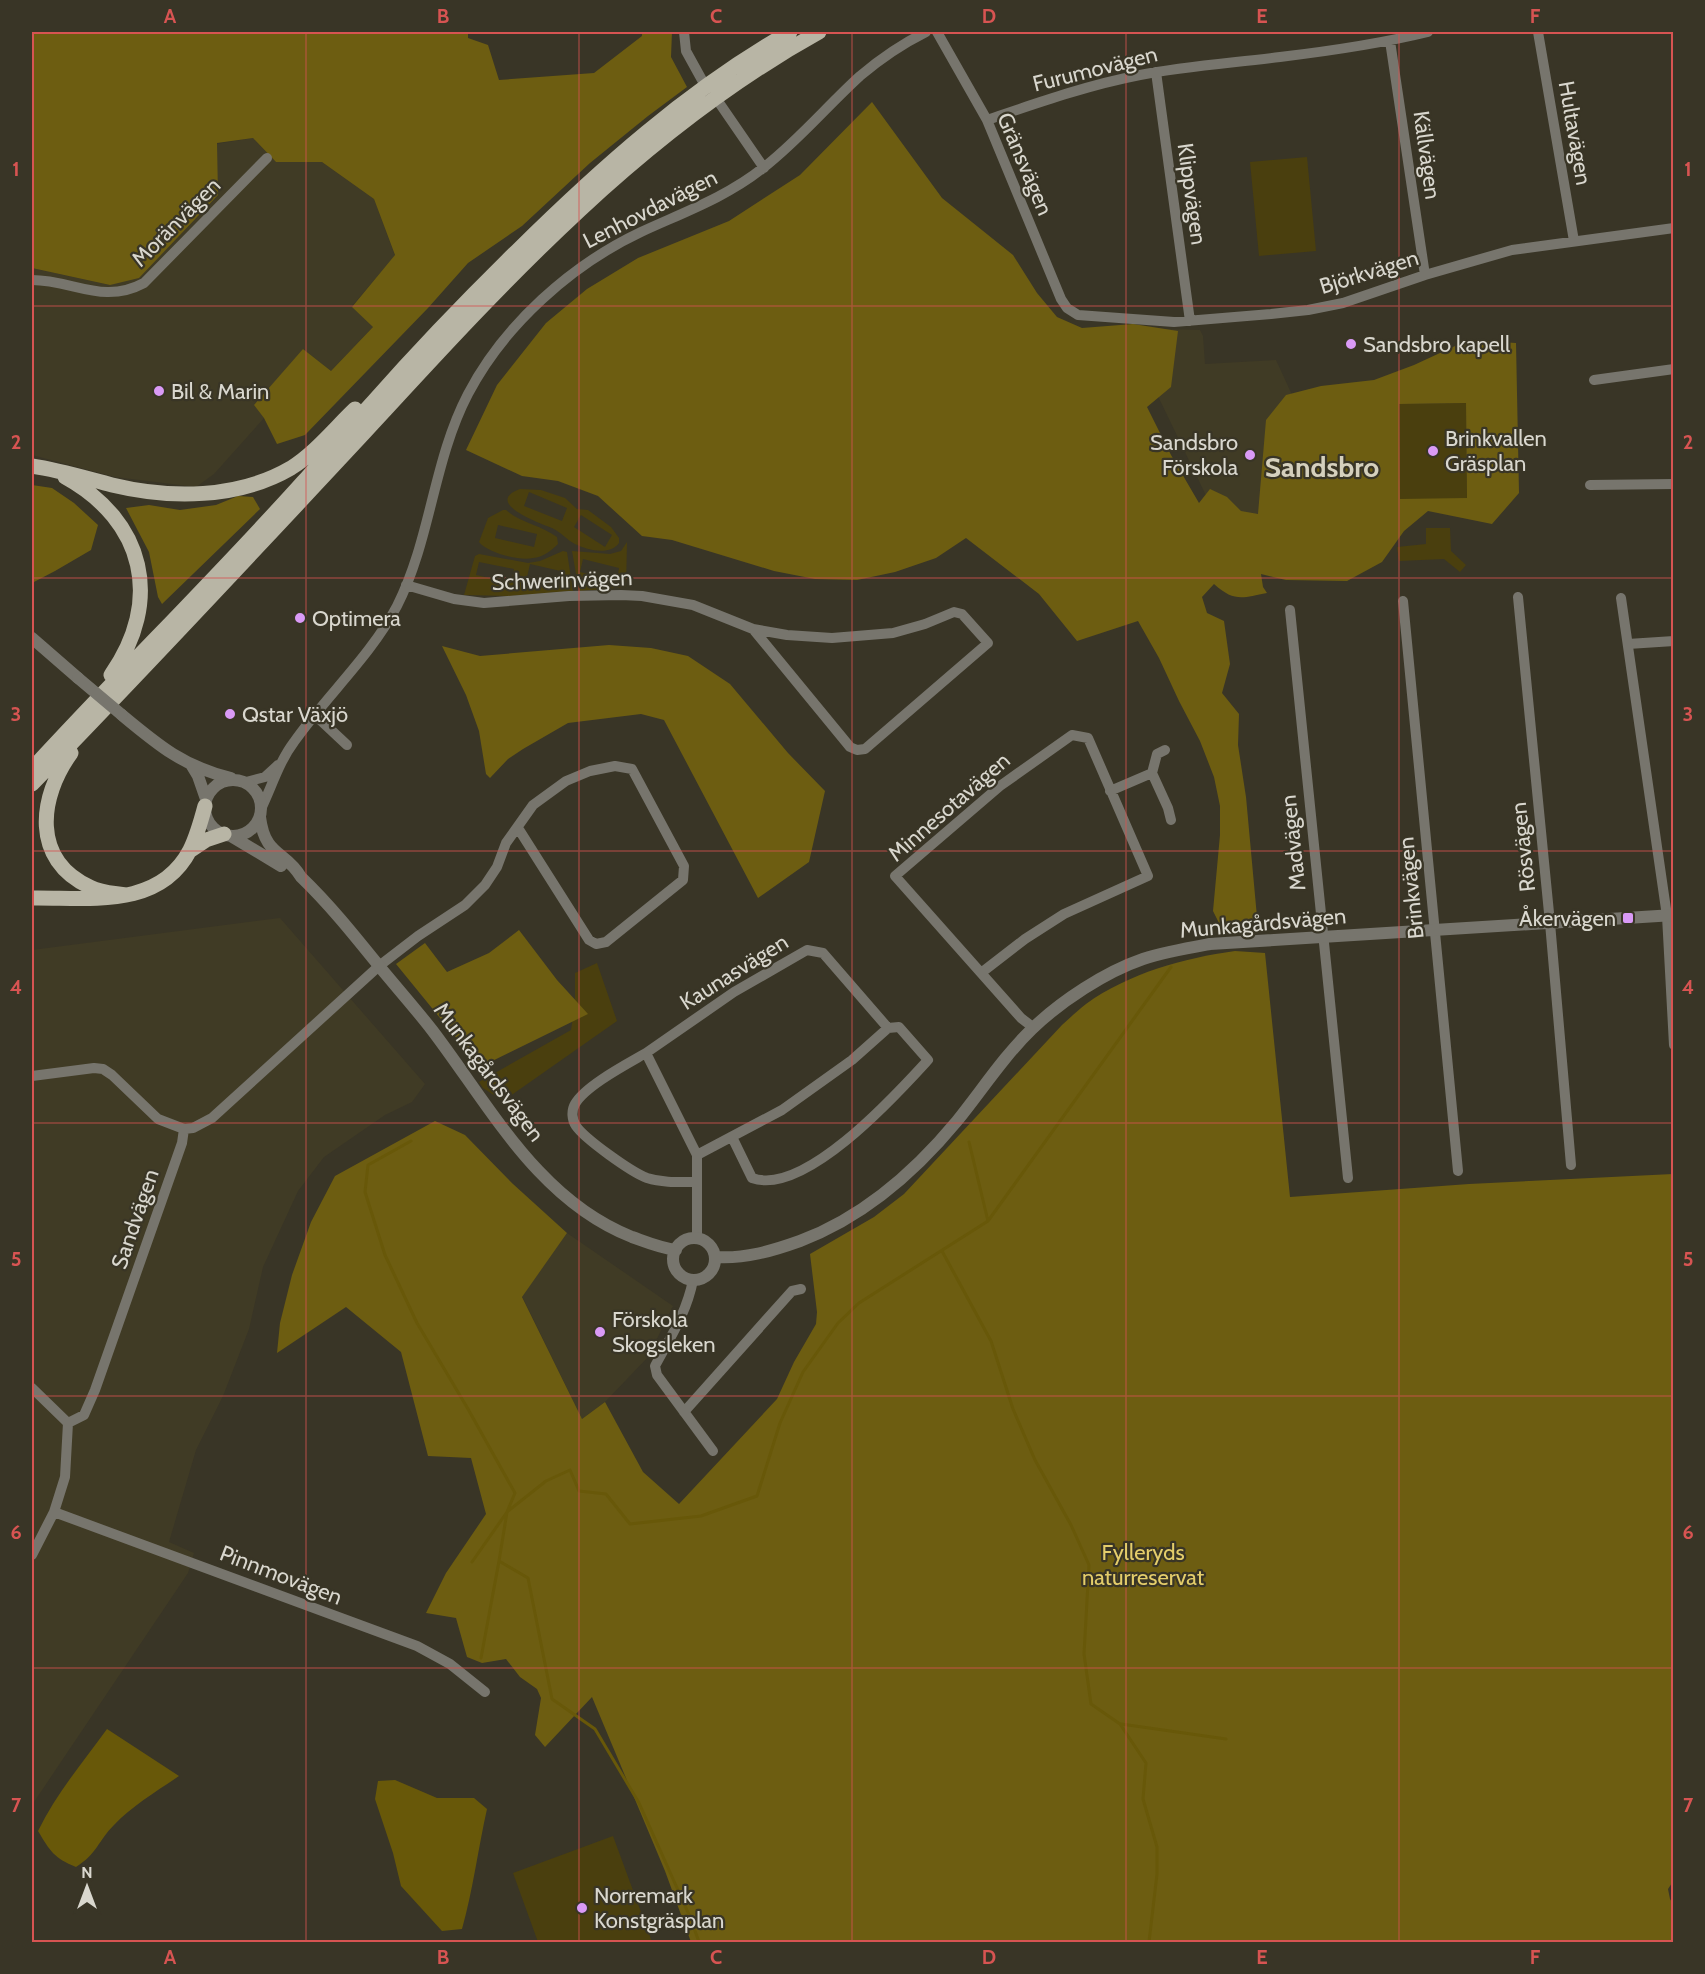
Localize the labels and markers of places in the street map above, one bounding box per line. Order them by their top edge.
place label: Sandsbro kapell [1363,331,1511,358]
marker: Sandsbro kapell [1344,337,1358,351]
place label: Bil & Marin [171,378,269,405]
marker: Bil & Marin [152,384,166,398]
place label: Brinkvallen Gräsplan [1445,425,1547,477]
place label: Sandsbro Förskola [1150,429,1238,481]
marker: Brinkvallen Gräsplan [1426,444,1440,458]
marker: Sandsbro Förskola [1243,448,1257,462]
place label: Optimera [312,605,401,632]
marker: Optimera [293,611,307,625]
place label: Qstar Växjö [242,701,348,728]
marker: Qstar Växjö [223,707,237,721]
place label: Åkervägen [1519,905,1616,932]
marker: Åkervägen [1621,911,1635,925]
place label: Förskola Skogsleken [612,1306,716,1358]
marker: Förskola Skogsleken [593,1325,607,1339]
place label: Norremark Konstgräsplan [594,1882,724,1934]
marker: Norremark Konstgräsplan [575,1901,589,1915]

